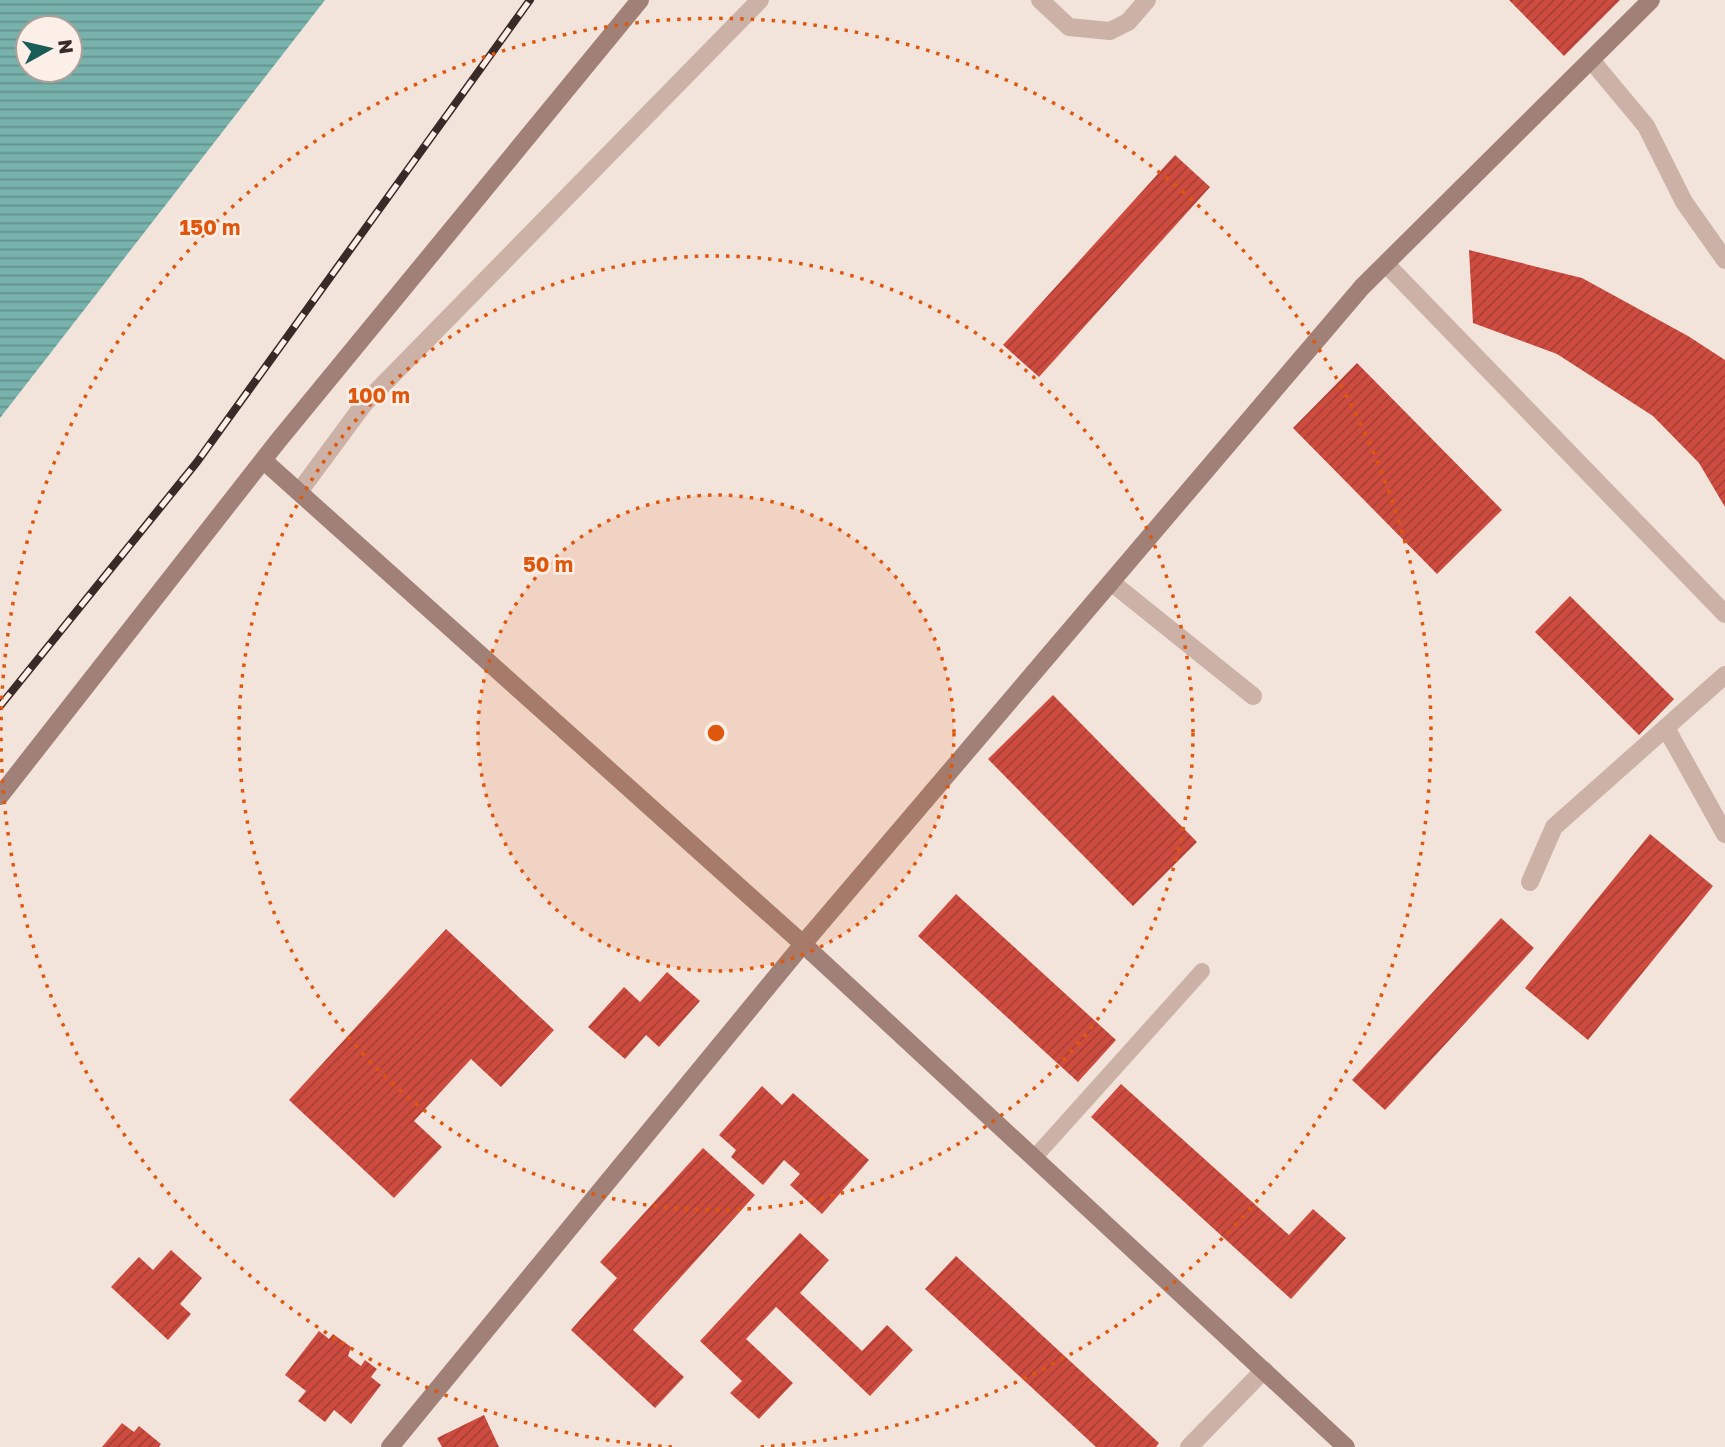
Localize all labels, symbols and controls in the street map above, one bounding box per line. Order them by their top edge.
north arrow [14,14,84,84]
text: N [54,38,79,55]
text: 150 m [180,214,240,240]
text: 100 m [348,382,410,408]
text: 50 m [523,551,573,577]
centre of rings [704,721,728,745]

